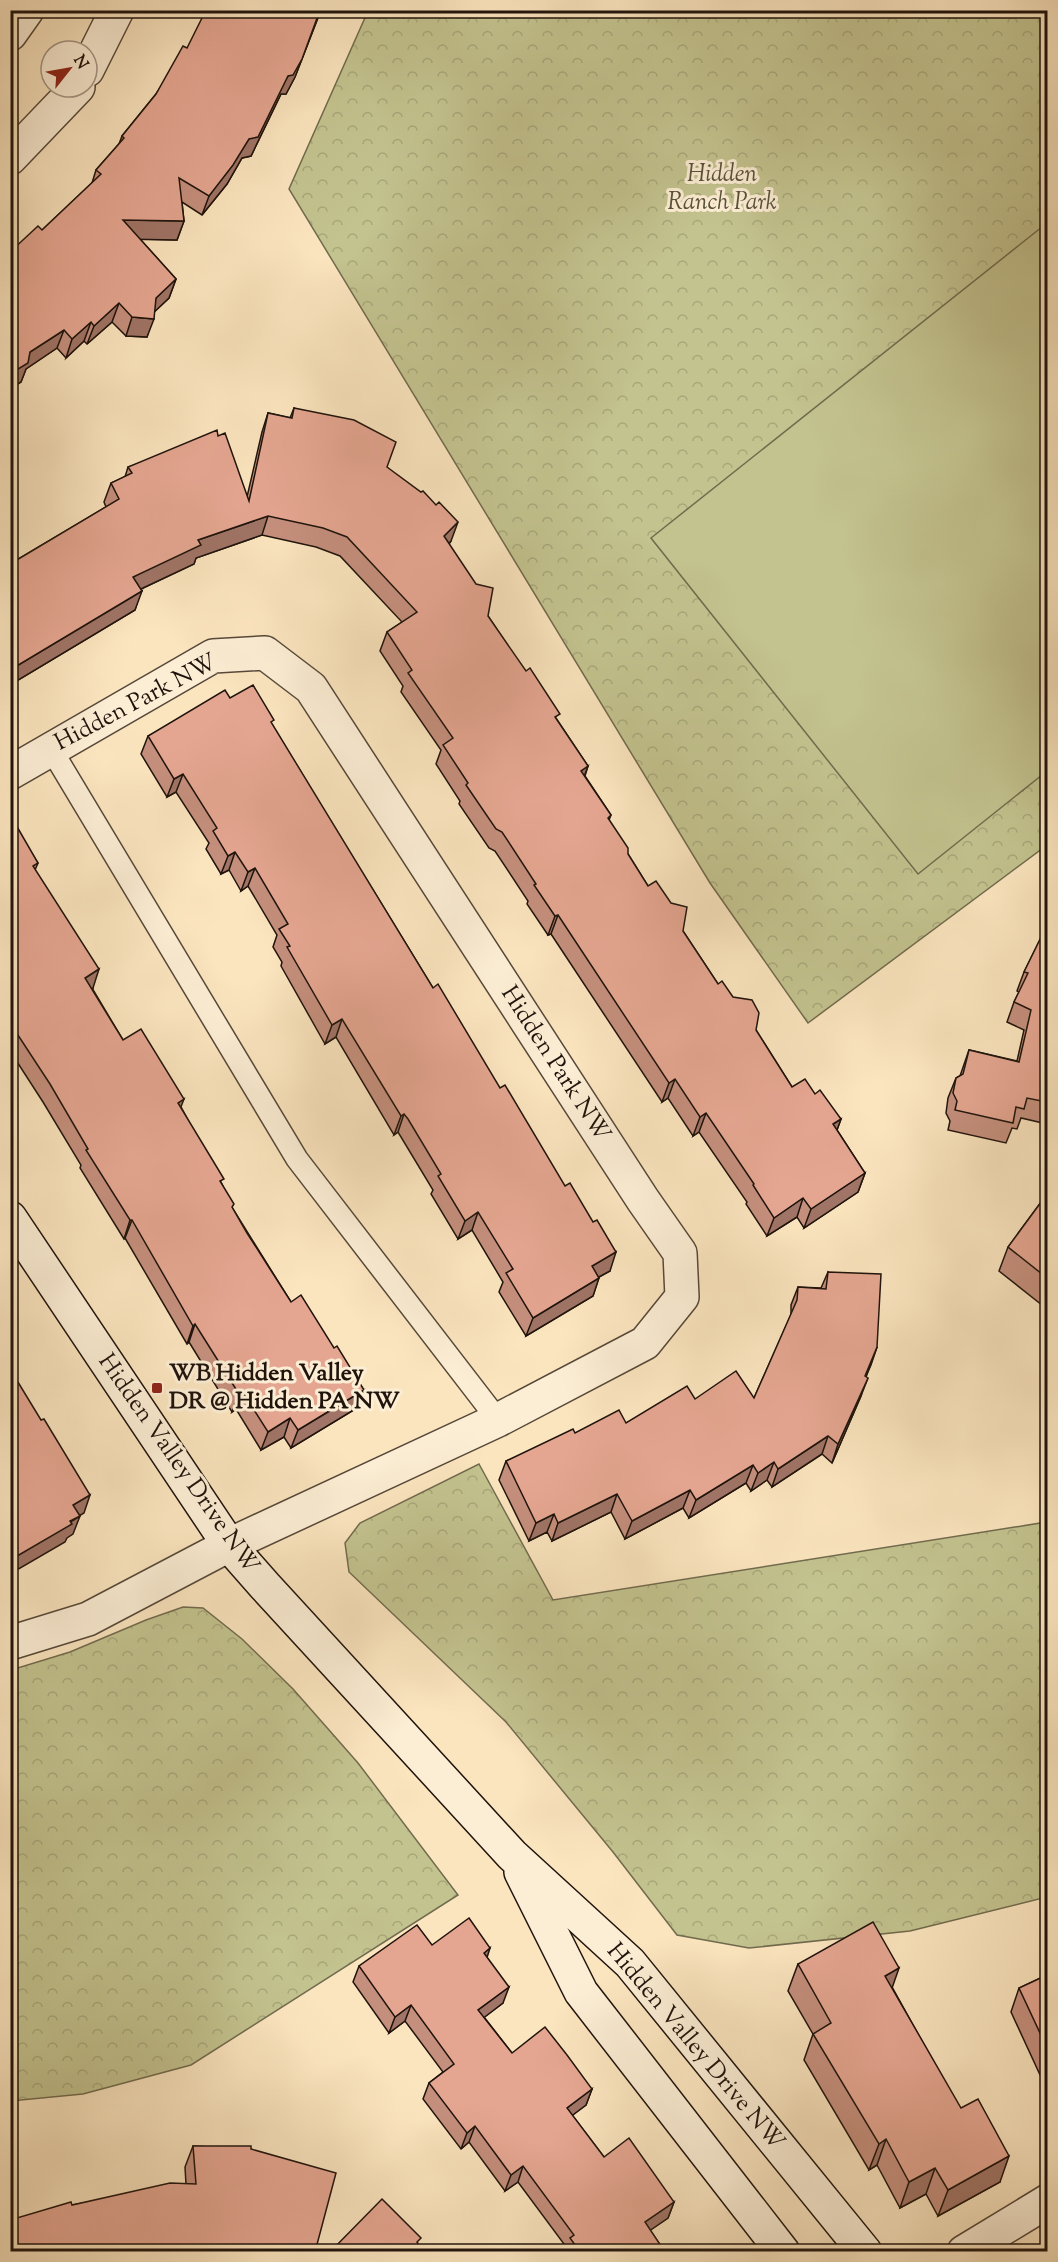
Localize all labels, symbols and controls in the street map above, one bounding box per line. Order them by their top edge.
north arrow [39,39,99,99]
text: N [67,51,93,74]
park label: Hidden Ranch Park [667,158,777,220]
street label: Hidden Park NW [49,646,224,760]
street label: Hidden Park NW [492,979,618,1149]
street label: Hidden Valley Drive NW [89,1347,267,1581]
place label: WB Hidden Valley DR @ Hidden PA NW [169,1357,400,1419]
marker: WB Hidden Valley DR @ Hidden PA NW [150,1381,164,1395]
street label: Hidden Valley Drive NW [598,1936,792,2158]

